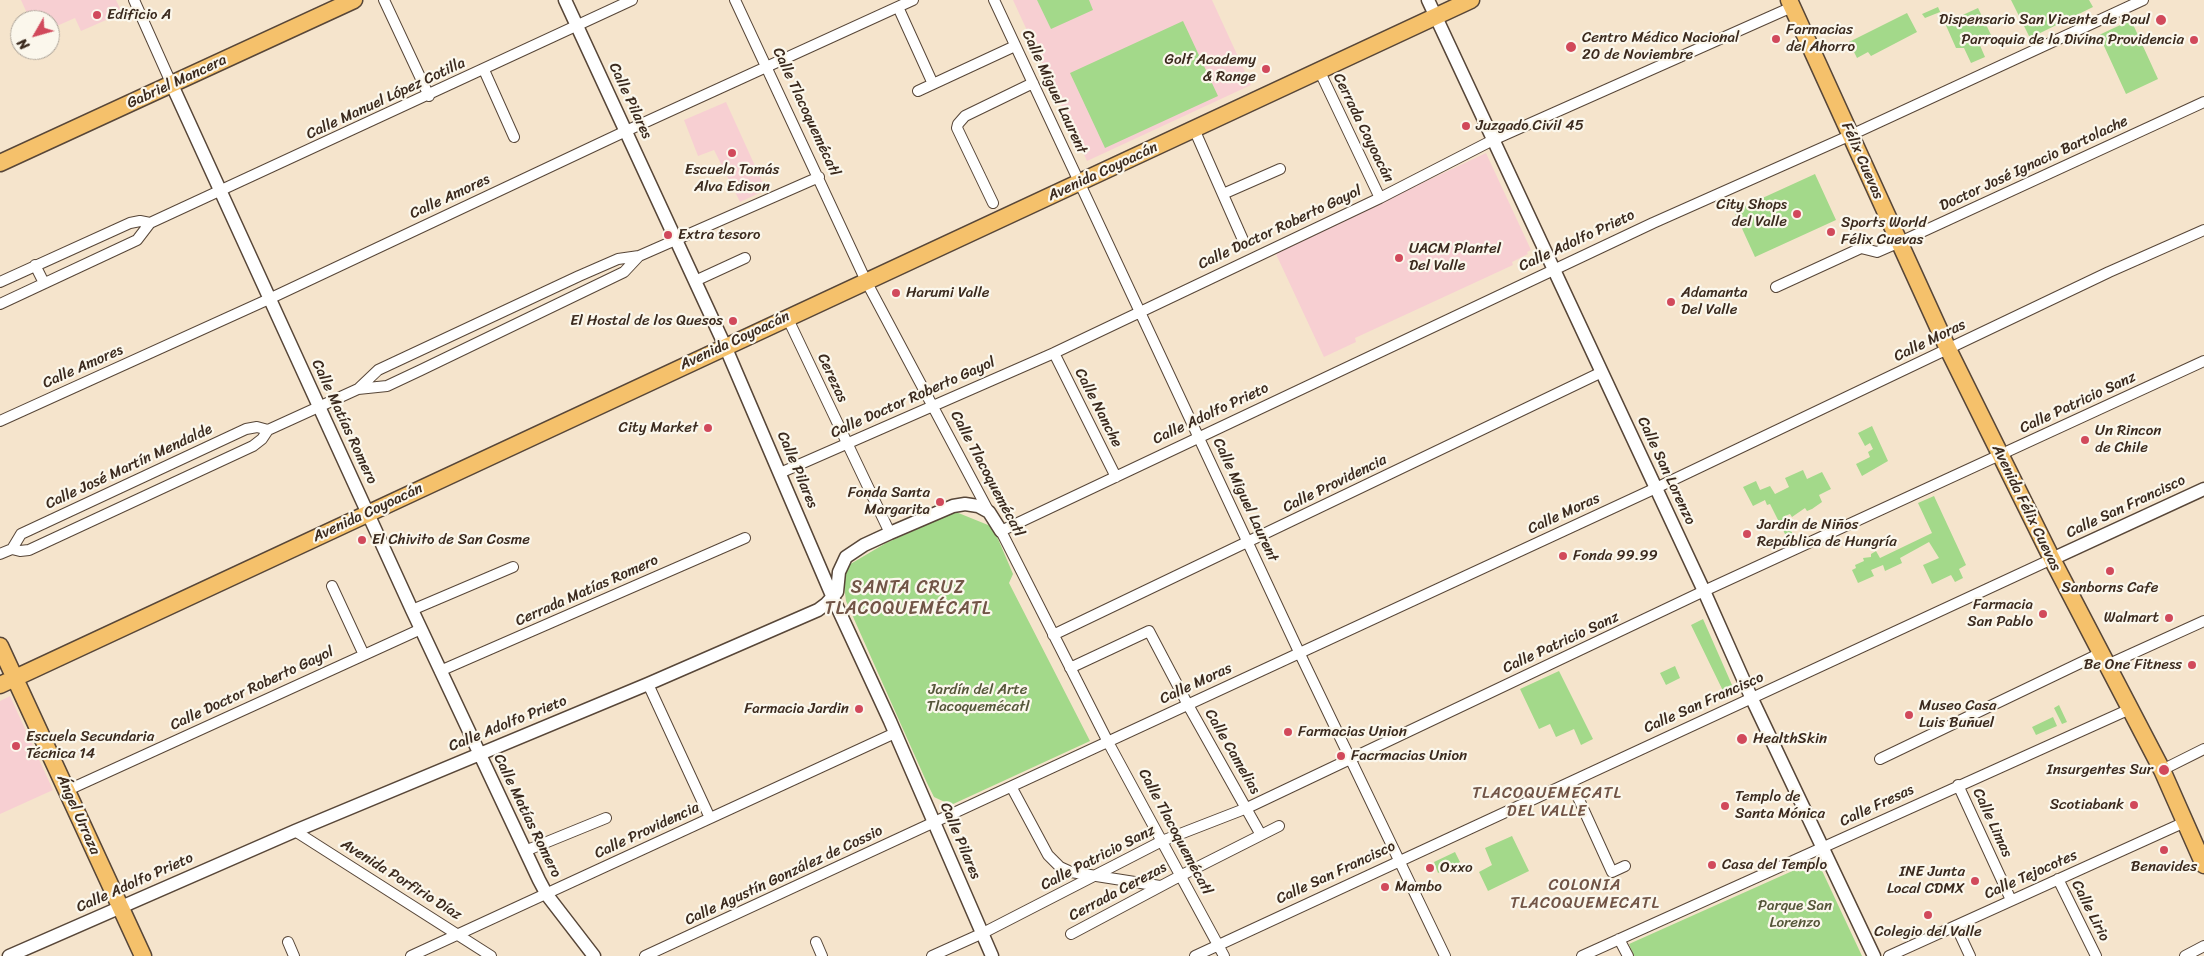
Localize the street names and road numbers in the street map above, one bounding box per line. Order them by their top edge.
street label: Calle Miguel Laurent [1017,27,1091,157]
street label: Calle Tlacoquemécatl [768,45,844,179]
street label: Gabriel Mancera [124,51,230,113]
street label: Calle Manuel López Cotilla [304,54,468,144]
street label: Calle Pilares [605,60,655,142]
street label: Cerrada Coyoacán [1329,70,1397,186]
street label: Doctor José Ignacio Bartolache [1937,112,2131,216]
street label: Félix Cuevas [1837,120,1887,202]
street label: Avenida Coyoacán [1045,139,1161,205]
street label: Calle Amores [407,171,493,223]
street label: Calle Doctor Roberto Gayol [1195,182,1365,274]
street label: Calle Adolfo Prieto [1516,206,1638,276]
street label: Avenida Coyoacán [677,308,793,374]
street label: Calle Moras [1891,316,1969,366]
street label: Calle Amores [40,341,126,393]
street label: Cerezas [813,351,851,405]
street label: Calle Doctor Roberto Gayol [828,354,998,442]
street label: Calle Matías Romero [307,357,381,487]
street label: Calle Nanche [1070,366,1126,450]
street label: Calle Patricio Sanz [2017,368,2139,438]
street label: Calle Adolfo Prieto [1150,379,1272,449]
street label: Calle Tlacoquemécatl [946,408,1028,540]
street label: Calle San Lorenzo [1633,414,1699,528]
street label: Calle José Martín Mendalde [43,420,215,514]
street label: Calle Pilares [773,429,821,511]
street label: Calle Miguel Laurent [1208,435,1282,565]
street label: Avenida Félix Cuevas [1988,442,2064,574]
street label: Calle Providencia [1280,451,1390,517]
street label: Calle San Francisco [2064,472,2188,542]
street label: Avenida Coyoacán [310,480,426,546]
street label: Calle Moras [1525,489,1603,539]
street label: Cerrada Matías Romero [513,551,661,631]
street label: Calle Patricio Sanz [1500,608,1622,678]
street label: Calle Doctor Roberto Gayol [167,643,337,735]
street label: Calle Moras [1157,659,1235,709]
street label: Calle San Francisco [1641,668,1767,738]
street label: Calle Adolfo Prieto [446,692,570,756]
street label: Calle Camelias [1200,706,1264,798]
street label: Calle Matías Romero [489,751,565,881]
street label: Calle Tlacoquemécatl [1134,766,1216,898]
street label: Ángel Urraza [52,772,104,858]
street label: Calle Fresas [1837,781,1917,831]
street label: Calle Limas [1968,786,2016,860]
street label: Calle Providencia [592,799,702,863]
street label: Calle Pilares [936,800,984,882]
street label: Calle Patricio Sanz [1038,821,1158,895]
street label: Calle Agustín González de Cossio [682,822,886,930]
street label: Avenida Porfirio Díaz [337,835,465,925]
street label: Calle San Francisco [1274,838,1398,908]
street label: Calle Tejocotes [1982,846,2080,904]
street label: Calle Adolfo Prieto [74,849,196,917]
street label: Cerrada Cerezas [1066,859,1170,925]
street label: Calle Lirio [2067,878,2113,944]

